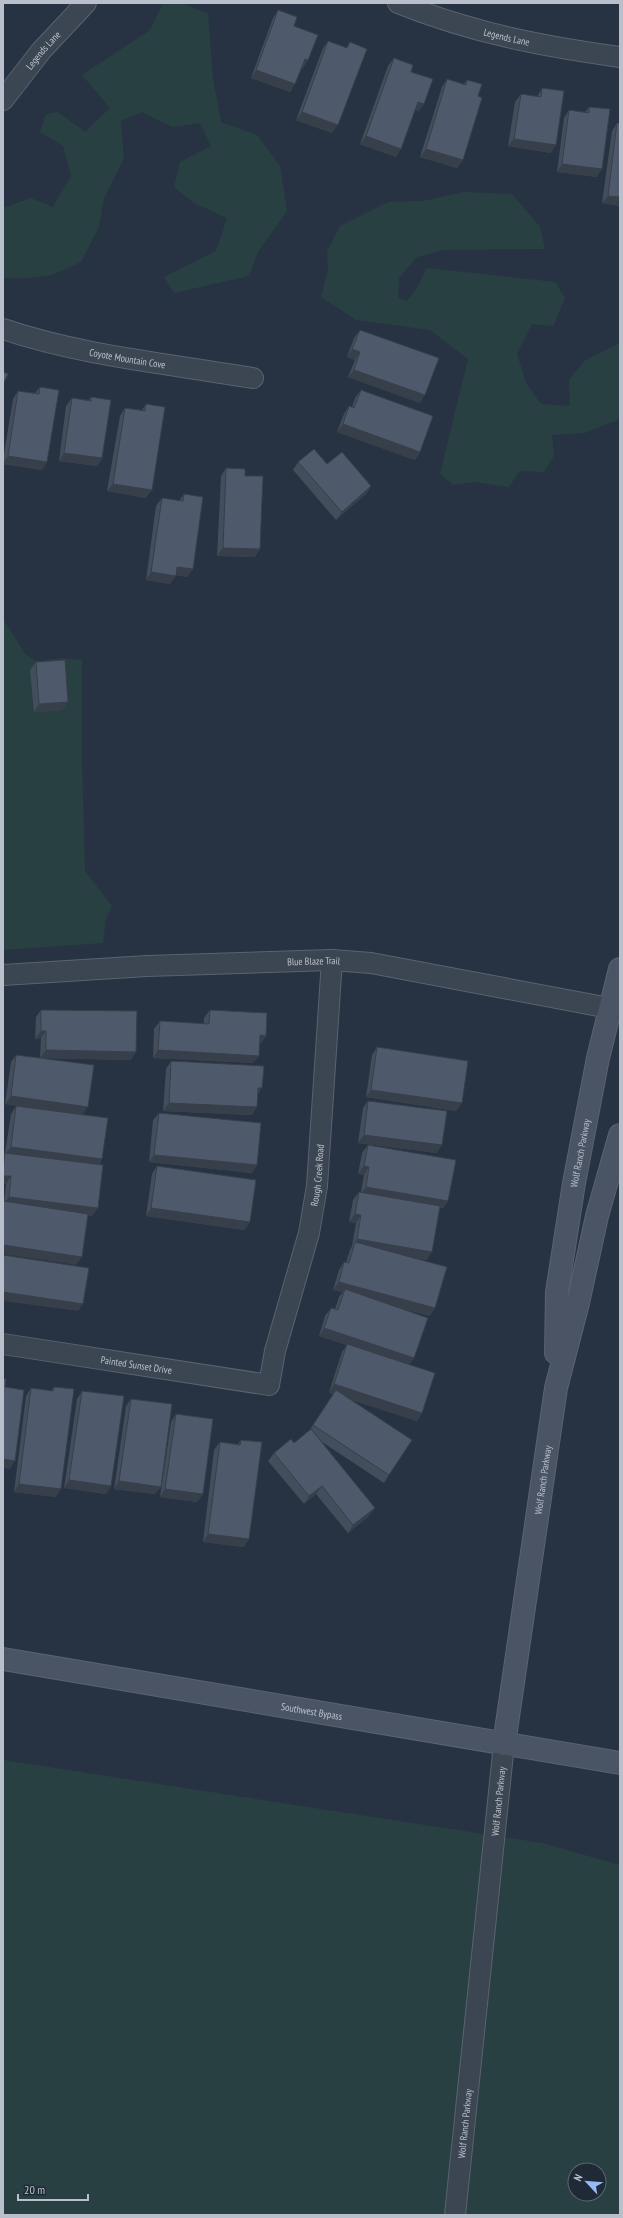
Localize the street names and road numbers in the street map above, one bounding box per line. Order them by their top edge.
street label: Legends Lane [482,25,531,49]
street label: Legends Lane [23,28,64,72]
street label: Coyote Mountain Cove [88,346,166,371]
street label: Blue Blaze Trail [287,954,341,968]
street label: Wolf Ranch Parkway [567,1117,593,1188]
street label: Rough Creek Road [308,1144,327,1207]
street label: Painted Sunset Drive [100,1353,173,1377]
street label: Wolf Ranch Parkway [532,1444,555,1515]
street label: Southwest Bypass [280,1700,344,1723]
street label: Wolf Ranch Parkway [488,1766,509,1837]
street label: Wolf Ranch Parkway [455,2088,475,2159]

